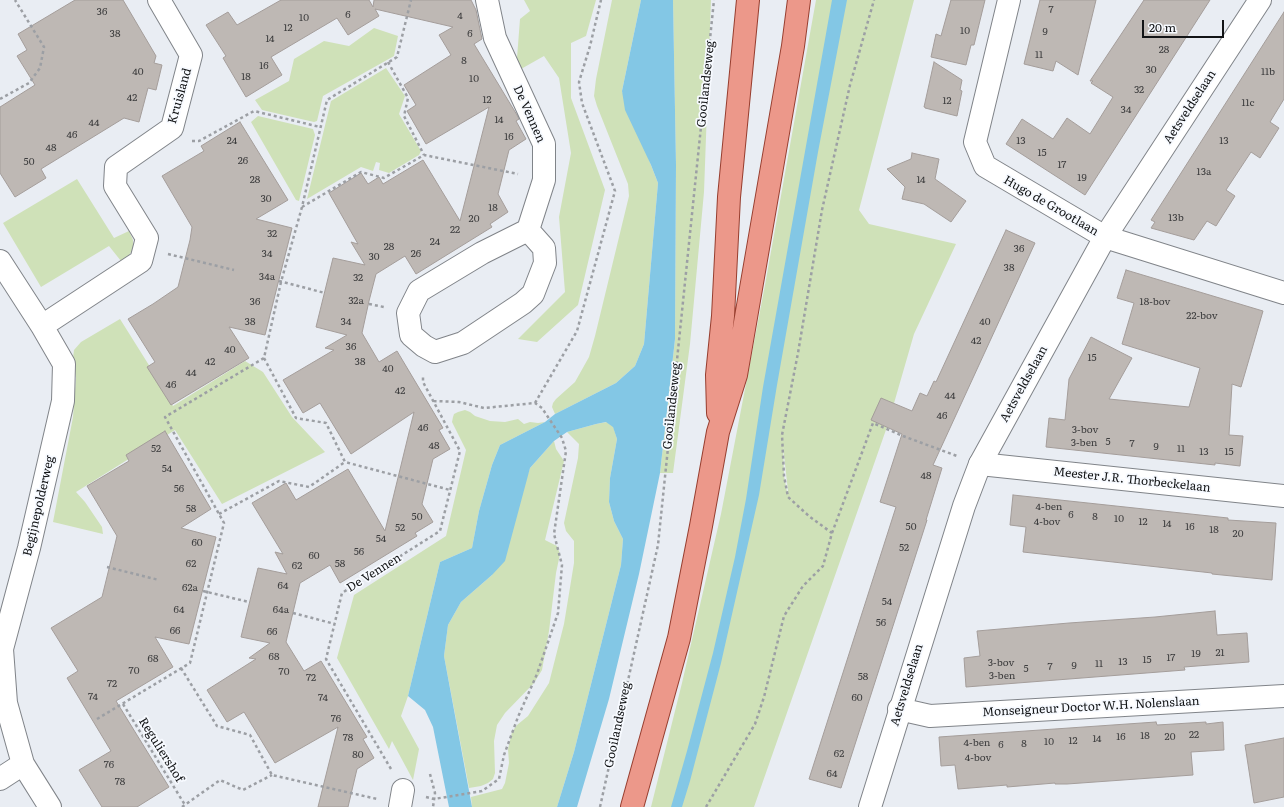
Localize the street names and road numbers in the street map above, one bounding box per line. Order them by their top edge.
street label: Gooilandseweg [694,40,718,128]
street label: Kruisland [165,66,195,126]
street label: Aetsveldselaan [1161,67,1219,147]
street label: De Vennen [510,83,548,145]
street label: Hugo de Grootlaan [1001,173,1101,239]
street label: Aetsveldselaan [997,343,1051,425]
street label: Gooilandseweg [660,362,684,450]
street label: Begijnepolderweg [20,454,58,558]
street label: Meester J.R. Thorbeckelaan [1053,465,1211,495]
street label: De Vennen [344,551,404,595]
street label: Aetsveldselaan [888,642,926,728]
street label: Gooilandseweg [602,681,634,769]
street label: Monseigneur Doctor W.H. Nolenslaan [982,694,1200,720]
street label: Reguliershof [135,715,187,785]

